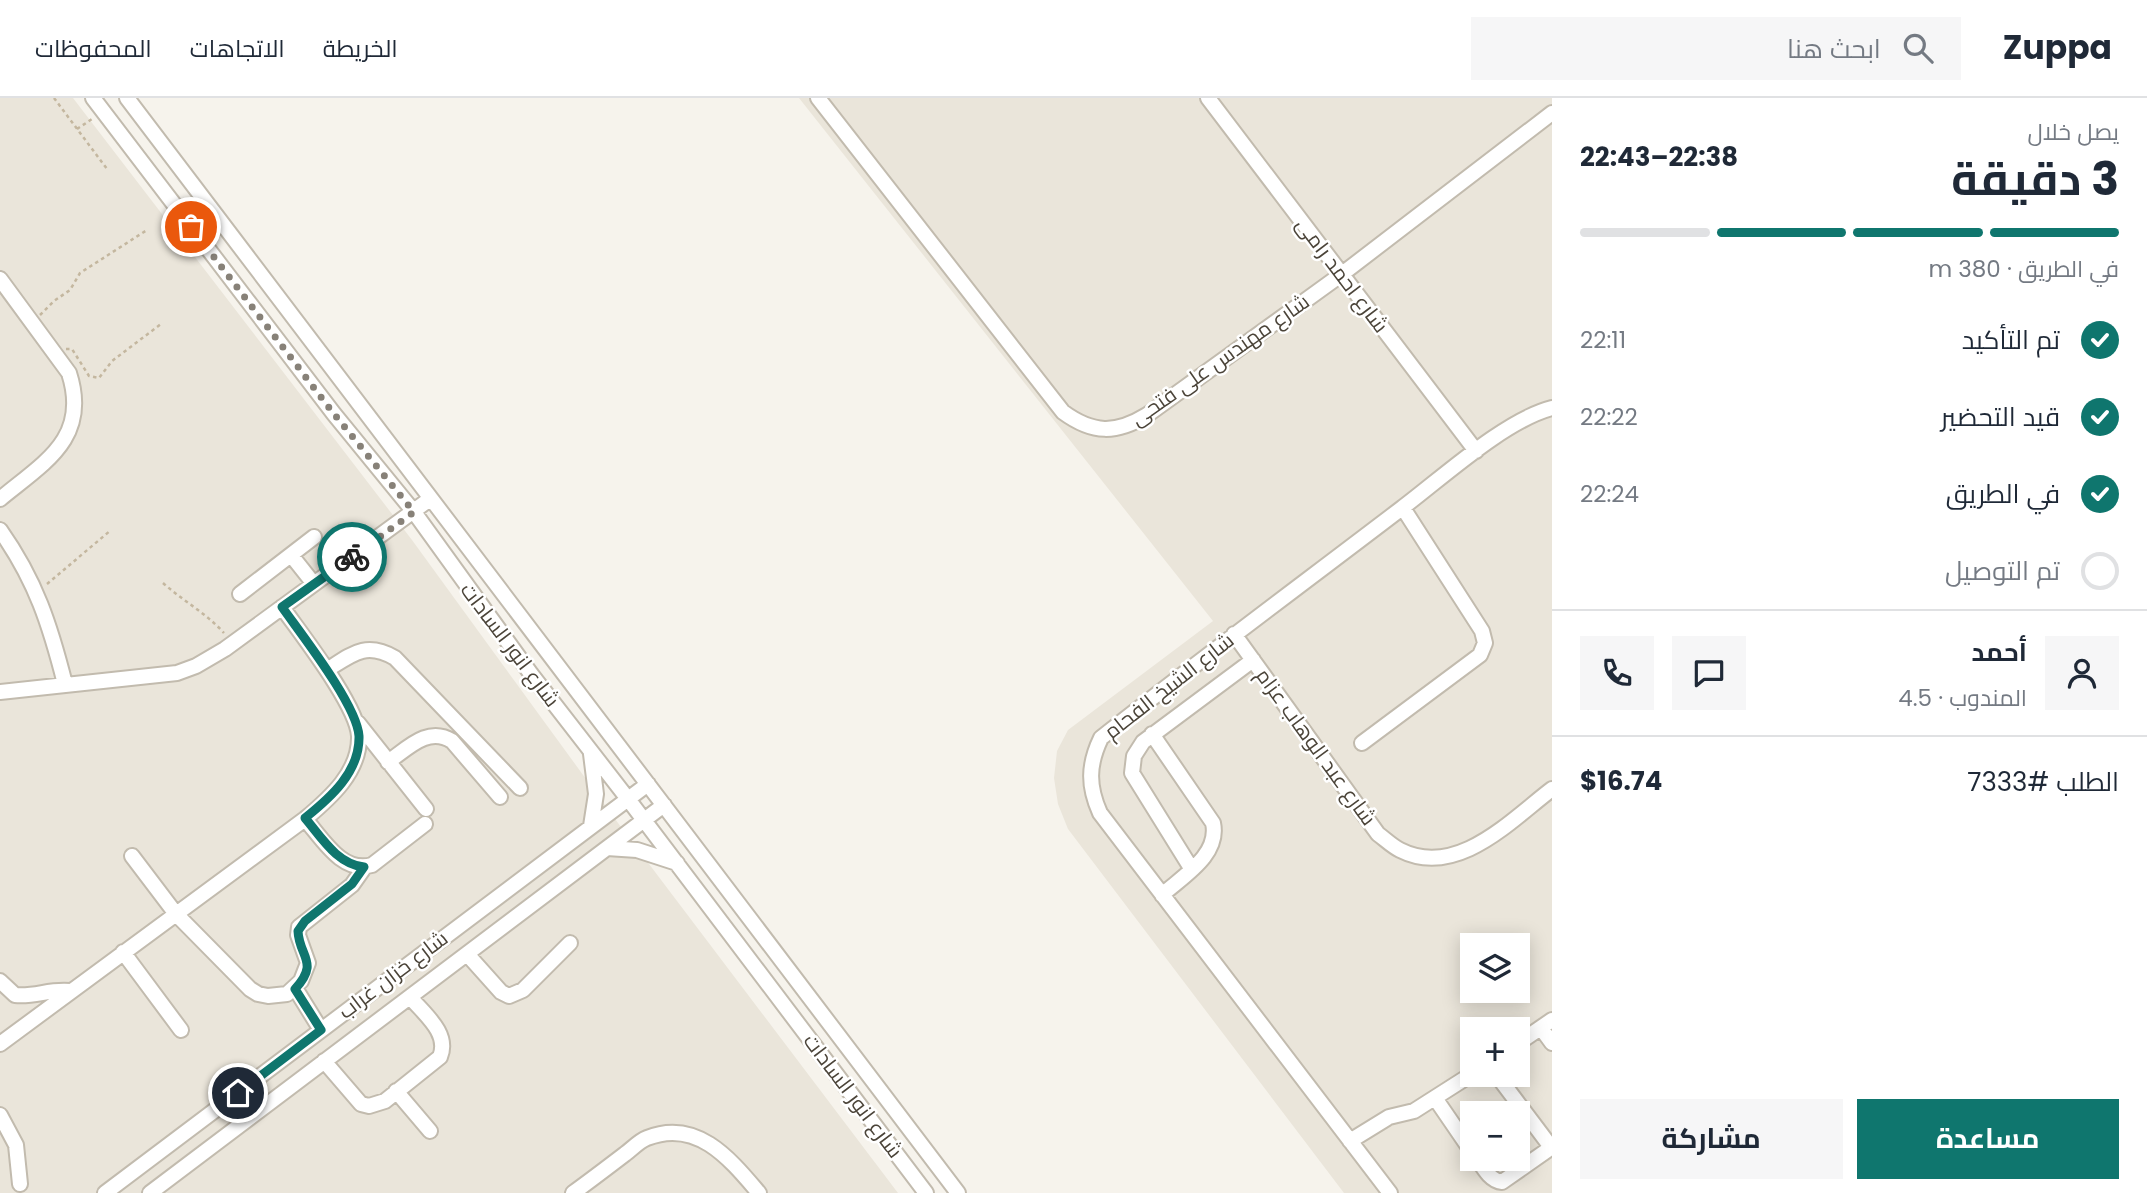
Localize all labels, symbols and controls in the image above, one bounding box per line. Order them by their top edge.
search box [1471,17,1961,80]
text: Zuppa [2003,24,2112,71]
icon: search [1899,29,1937,67]
text: ابحث هنا [1787,31,1881,67]
text: المحفوظات [35,32,152,65]
text: الاتجاهات [190,32,285,65]
text: الخريطة [323,32,398,65]
text: يصل خلال [2028,116,2119,148]
text: 22:38–22:43 [1580,139,1738,175]
text: 3 دقيقة [1951,147,2119,211]
pin [161,197,221,257]
icon: bag [172,208,210,246]
street label: شارع احمد رامى [1289,211,1395,338]
text: في الطريق · 380 m [1928,253,2119,285]
street label: شارع مهندس على فتحى [1124,287,1315,432]
icon: check [2081,321,2119,359]
text: تم التأكيد [1962,322,2060,358]
text: 22:11 [1580,324,1626,356]
icon: check [2081,398,2119,436]
text: قيد التحضير [1941,399,2060,435]
text: 22:22 [1580,401,1638,433]
icon: check [2081,475,2119,513]
text: في الطريق [1946,476,2060,512]
text: 22:24 [1580,478,1639,510]
courier [317,522,387,592]
icon: bike [333,538,371,576]
text: تم التوصيل [1945,553,2060,589]
street label: شارع انور السادات [454,577,567,713]
street label: شارع الشيخ الفحام [1098,626,1240,746]
text: أحمد [1971,634,2027,670]
button: phone [1580,636,1654,710]
button: chat [1672,636,1746,710]
button: person [2045,636,2119,710]
street label: شارع عبد الوهاب عزام [1249,662,1383,831]
text: المندوب · 4.5 [1898,682,2027,714]
text: $16.74 [1580,763,1662,799]
text: الطلب #7333 [1967,764,2119,800]
street label: شارع خزان غراب [332,924,454,1025]
map controls [1460,933,1530,1171]
button: layers [1460,933,1530,1003]
button: + [1460,1017,1530,1087]
street label: شارع انور السادات [797,1028,910,1164]
pin [208,1063,268,1123]
icon: home [219,1074,257,1112]
button: مشاركة [1580,1099,1843,1179]
button: مساعدة [1857,1099,2119,1179]
button: − [1460,1101,1530,1171]

